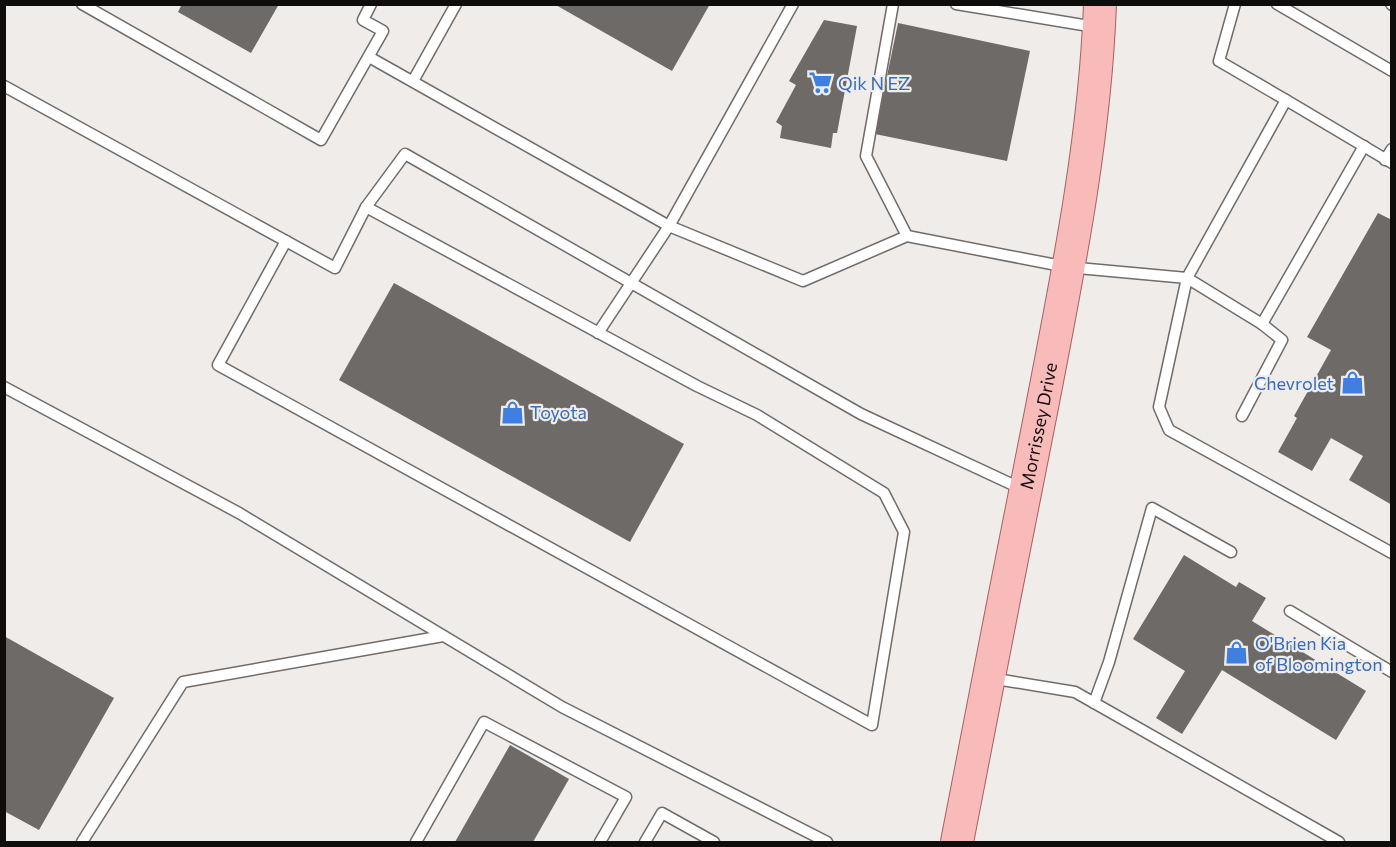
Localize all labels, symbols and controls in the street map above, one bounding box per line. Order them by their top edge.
supermarket icon: Qik N EZ [807,70,833,96]
place label: Qik N EZ [838,72,910,94]
street label: Morrissey Drive [1015,361,1061,491]
shop icon: Chevrolet [1339,370,1365,396]
place label: Chevrolet [1254,372,1334,394]
shop icon: Toyota [499,399,525,425]
place label: Toyota [530,401,587,423]
place label: O'Brien Kia of Bloomington [1255,632,1383,675]
shop icon: O'Brien Kia of Bloomington [1224,640,1250,666]

